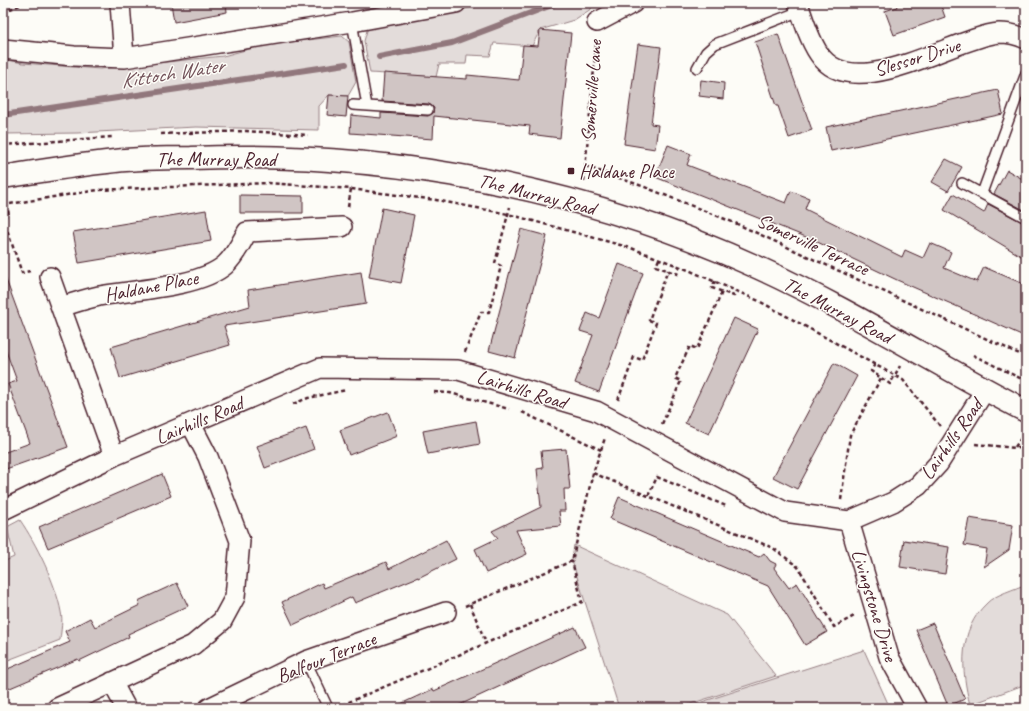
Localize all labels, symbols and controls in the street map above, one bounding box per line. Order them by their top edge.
street label: Slessor Drive [871,32,964,82]
street label: Somerville Lane [575,38,608,143]
water label: Kittoch Water [119,52,229,94]
street label: The Murray Road [156,147,279,172]
place label: Haldane Place [579,159,675,184]
marker: Haldane Place [566,166,576,176]
street label: The Murray Road [476,168,601,222]
street label: Somerville Terrace [753,208,874,282]
street label: Haldane Place [102,265,201,308]
street label: The Murray Road [779,271,899,351]
street label: Lairhills Road [474,364,573,416]
street label: Lairhills Road [152,390,250,450]
street label: Lairhills Road [915,391,990,485]
street label: Livingstone Drive [846,546,904,666]
street label: Balfour Terrace [273,626,381,689]

